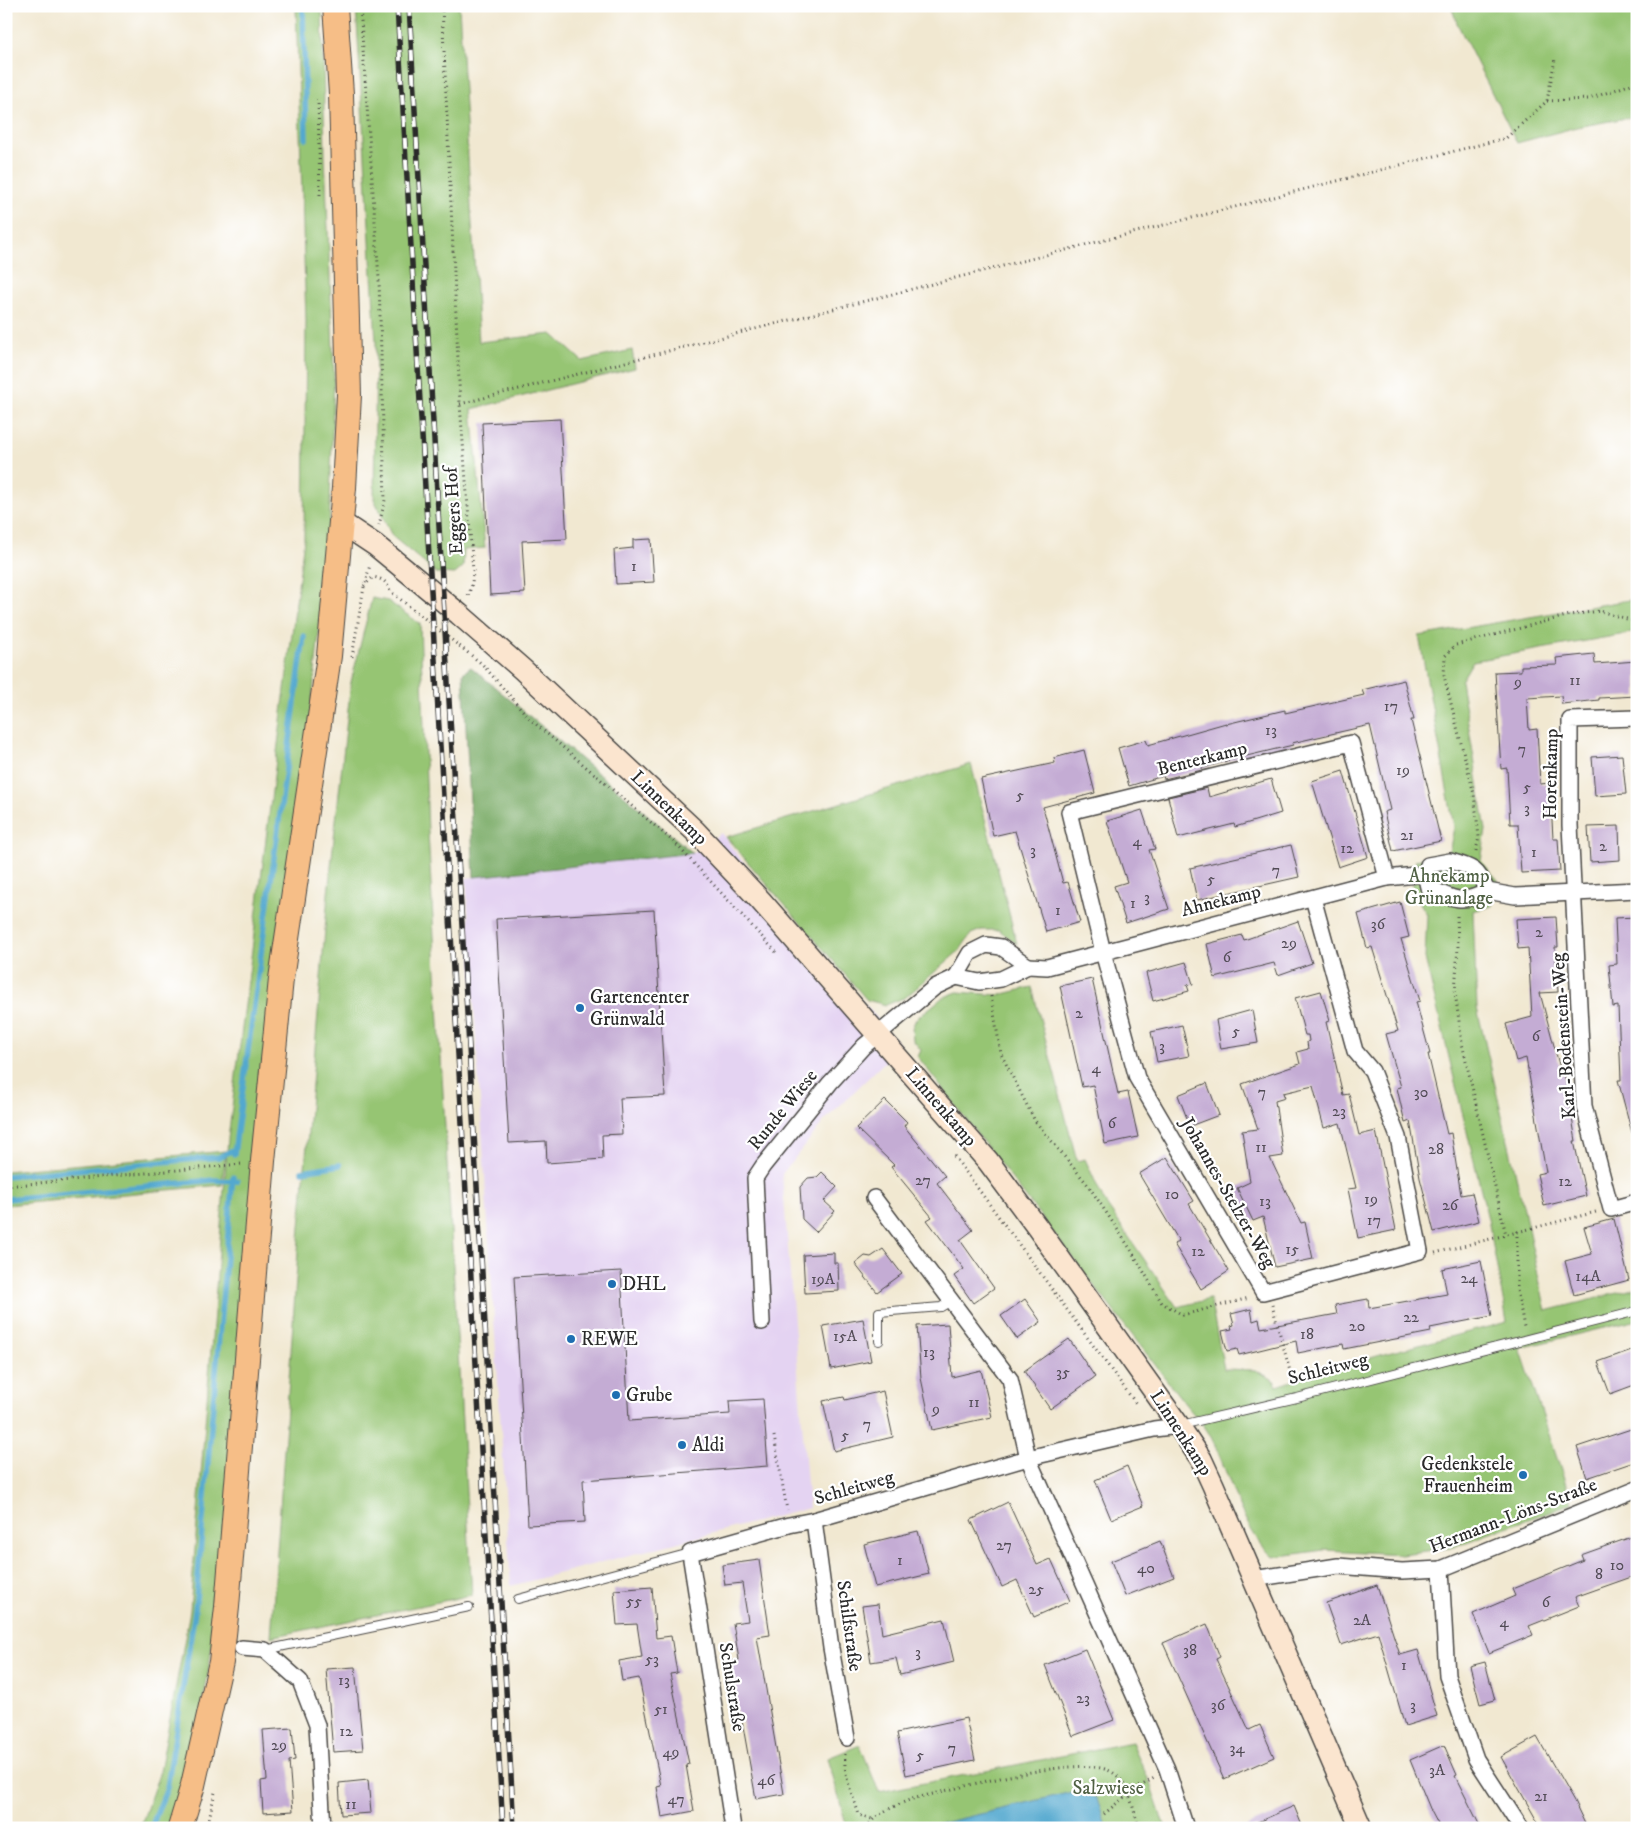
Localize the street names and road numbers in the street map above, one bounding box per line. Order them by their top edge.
street label: Eggers Hof [439,463,469,556]
street label: Horenkamp [1539,728,1563,820]
street label: Benterkamp [1155,737,1249,781]
street label: Linnenkamp [626,766,712,850]
street label: Ahnekamp [1179,880,1263,922]
street label: Karl-Bodenstein-Weg [1547,951,1581,1120]
street label: Linnenkamp [900,1063,982,1151]
street label: Runde Wiese [743,1065,823,1155]
street label: Johannes-Stelzer-Weg [1174,1112,1281,1273]
street label: Schleitweg [1286,1348,1371,1390]
street label: Linnenkamp [1145,1386,1217,1480]
street label: Schleitweg [812,1465,897,1510]
street label: Hermann-Löns-Straße [1426,1473,1600,1559]
street label: Schilfstraße [831,1579,867,1673]
street label: Schulstraße [714,1641,750,1733]

